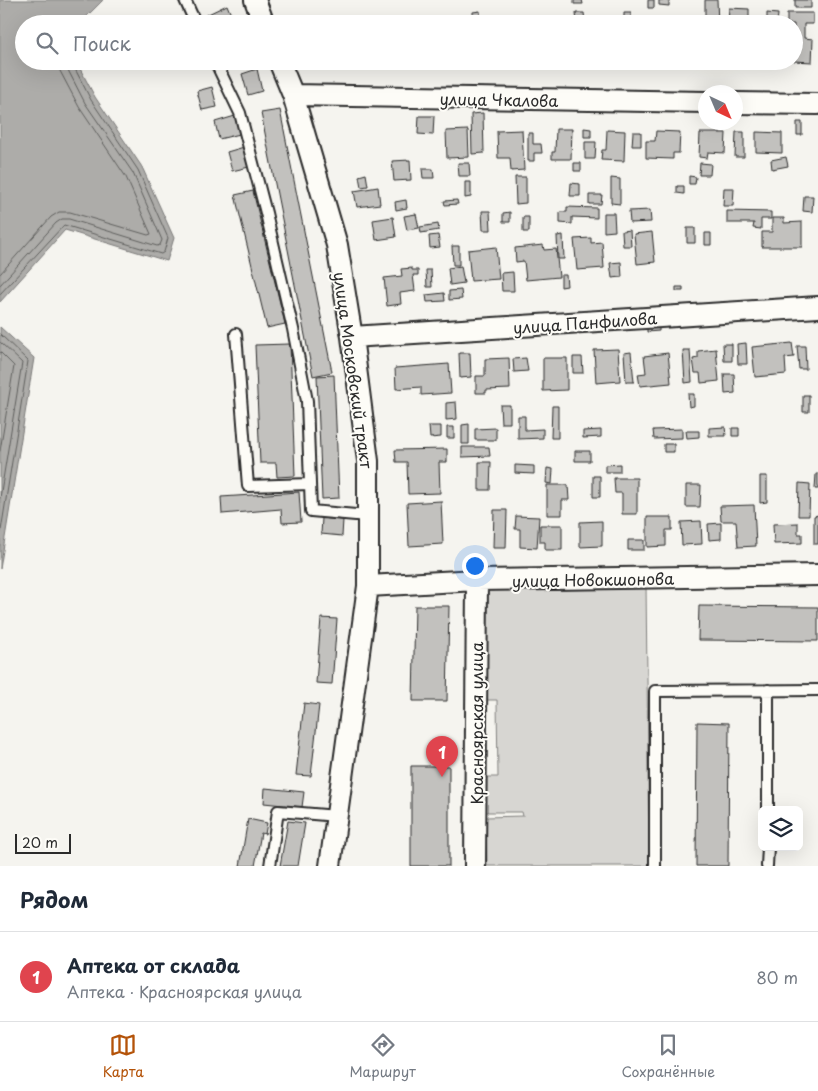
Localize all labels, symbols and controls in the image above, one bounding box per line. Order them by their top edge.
search box [15,15,803,70]
icon: search [33,29,61,57]
text: Поиск [73,29,131,57]
north arrow [698,85,743,130]
street label: улица Чкалова [439,86,559,112]
street label: улица Московский тракт [328,270,380,470]
street label: улица Панфилова [512,305,658,339]
your location [462,553,488,579]
street label: улица Новокшонова [512,566,674,592]
street label: Красноярская улица [464,642,488,804]
pin: 1 [426,736,458,777]
map controls [758,806,803,851]
button: layers [758,806,803,851]
scale bar [15,831,71,854]
text: 20 m [22,832,58,853]
text: Рядом [20,883,88,915]
text: Аптека от склада [67,951,240,979]
text: 1 [32,965,40,989]
text: 80 m [756,965,798,989]
text: Аптека · Красноярская улица [67,979,302,1003]
tab: Карта [103,1031,144,1082]
tab: Маршрут [350,1031,416,1082]
tab: Сохранённые [622,1031,715,1082]

